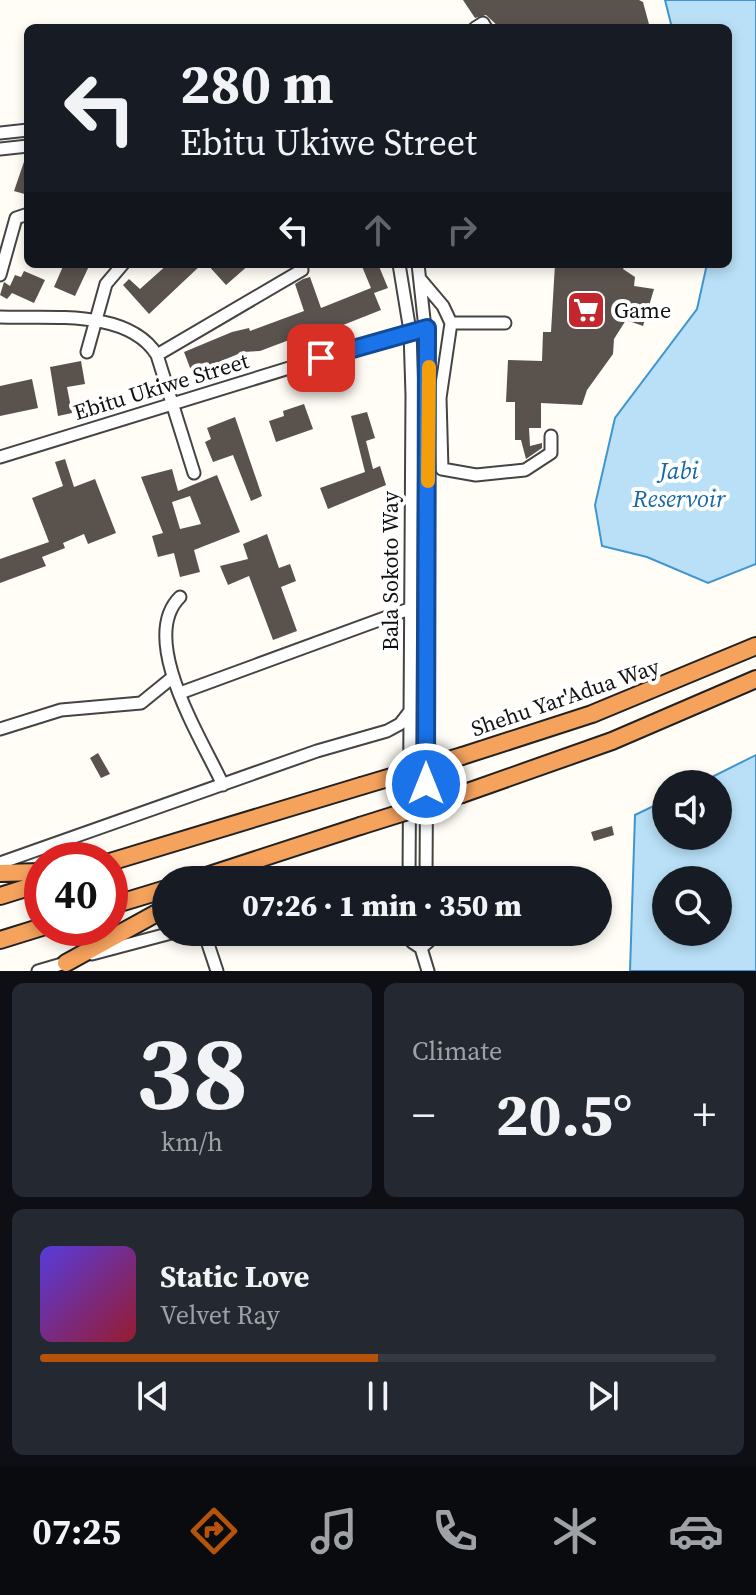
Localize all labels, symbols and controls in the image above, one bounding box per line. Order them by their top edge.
text: 280 m [180,45,334,122]
icon: left [48,56,152,160]
text: Ebitu Ukiwe Street [180,118,477,167]
icon: left [272,208,316,252]
icon: ahead [356,208,400,252]
icon: right [440,208,484,252]
supermarket icon: Game [565,289,607,331]
place label: Game [614,295,671,325]
pin [287,324,355,392]
icon: arrive [299,336,343,380]
street label: Ebitu Ukiwe Street [70,345,253,427]
water label: Jabi Reservoir [631,454,727,515]
street label: Bala Sokoto Way [375,490,405,651]
street label: Shehu Yar'Adua Way [467,650,664,743]
position arrow [384,742,468,826]
map controls [652,770,732,946]
button: sound [652,770,732,850]
speed limit sign: 40 [24,842,128,946]
button: search [652,866,732,946]
text: 07:26 · 1 min · 350 m [242,885,522,926]
text: 38 [136,1000,248,1143]
text: Climate [412,1033,502,1069]
text: 20.5° [496,1073,632,1155]
text: − [412,1084,435,1145]
text: + [693,1084,716,1145]
text: km/h [161,1124,223,1160]
text: Static Love [160,1256,309,1297]
text: Velvet Ray [160,1297,280,1333]
icon: previous [131,1374,175,1418]
icon: pause [356,1374,400,1418]
icon: next [581,1374,625,1418]
icon: directions [186,1503,242,1559]
icon: music [306,1503,362,1559]
icon: phone [427,1503,483,1559]
icon: climate [547,1503,603,1559]
icon: car [668,1503,724,1559]
text: 07:25 [32,1507,121,1556]

